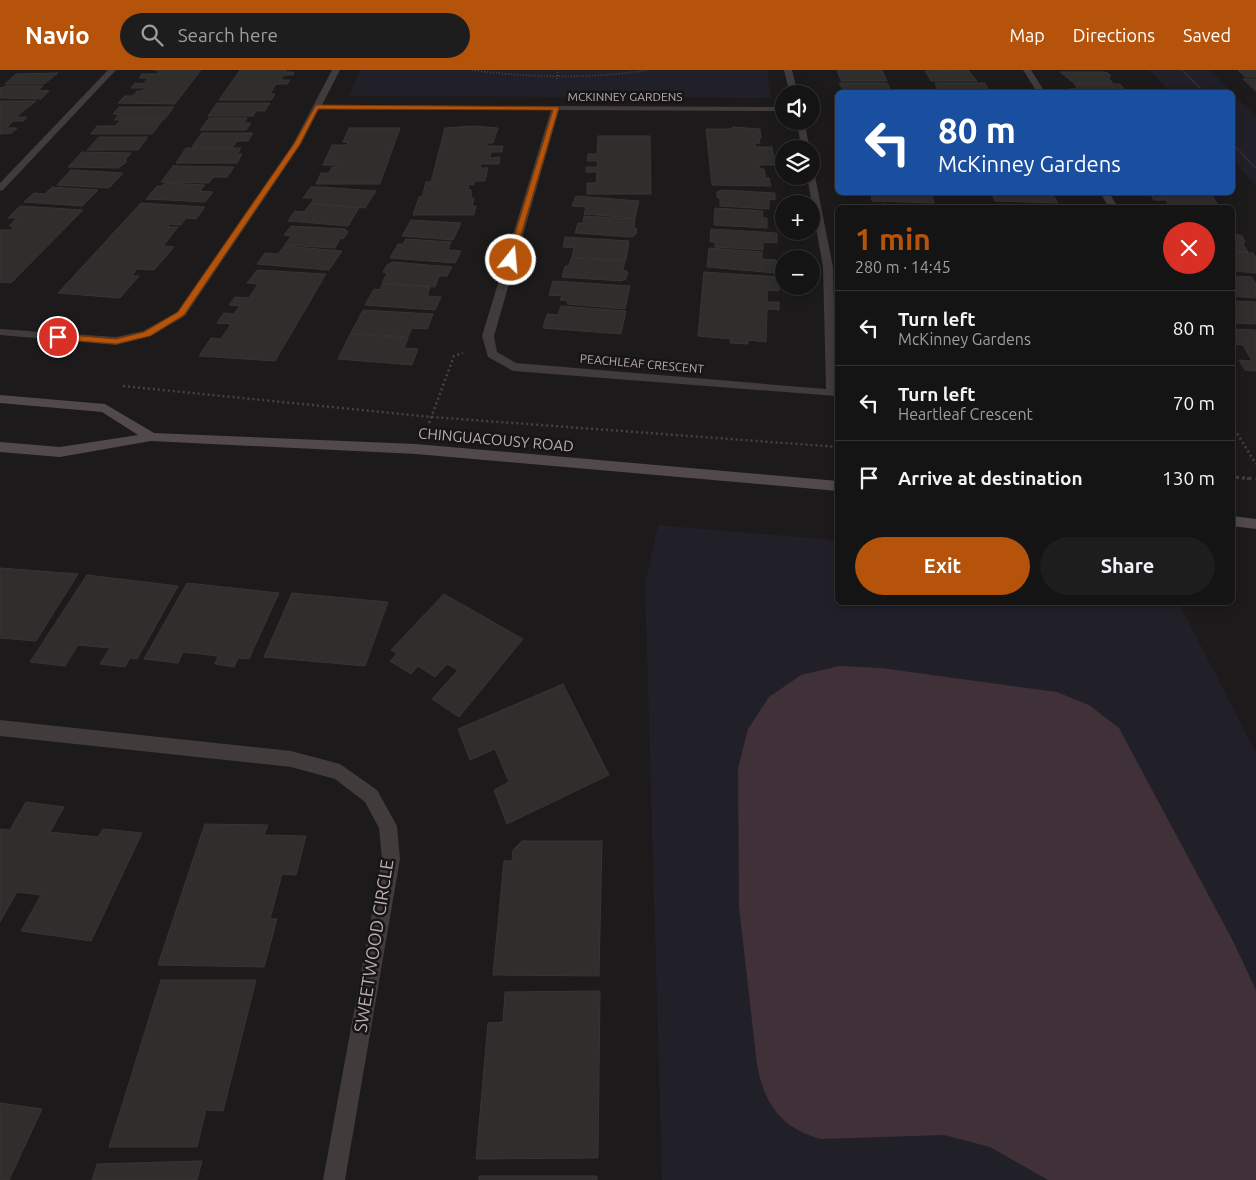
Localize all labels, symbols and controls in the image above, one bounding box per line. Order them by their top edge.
search box [120,13,470,58]
icon: search [138,21,166,49]
text: Navio [25,22,90,49]
text: Search here [178,24,278,46]
text: Map [1009,25,1045,45]
text: Directions [1073,25,1155,45]
text: Saved [1183,25,1231,45]
map controls [775,85,820,295]
button: sound [775,85,820,130]
street label: MCKINNEY GARDENS [567,90,683,103]
icon: left [855,110,920,175]
text: 80 m [938,110,1016,150]
button: layers [775,140,820,185]
text: McKinney Gardens [938,151,1121,176]
button: + [775,195,820,240]
text: 1 min [855,222,931,256]
button: close [1163,222,1215,274]
position arrow [484,233,536,285]
button: − [775,250,820,295]
text: 280 m · 14:45 [855,258,951,276]
text: Turn left [898,308,976,330]
icon: left [855,314,883,342]
pin [37,316,79,358]
text: 80 m [1173,317,1215,339]
icon: arrive [44,323,72,351]
text: McKinney Gardens [898,330,1031,348]
street label: PEACHLEAF CRESCENT [579,352,705,375]
text: Turn left [898,383,976,405]
icon: left [855,389,883,417]
text: 70 m [1173,392,1215,414]
text: Heartleaf Crescent [898,405,1033,423]
street label: CHINGUACOUSY ROAD [418,424,574,455]
icon: arrive [855,464,883,492]
text: Arrive at destination [898,467,1083,489]
text: 130 m [1162,467,1215,489]
button: Exit [855,537,1030,595]
button: Share [1040,537,1215,595]
street label: SWEETWOOD CIRCLE [349,858,397,1034]

